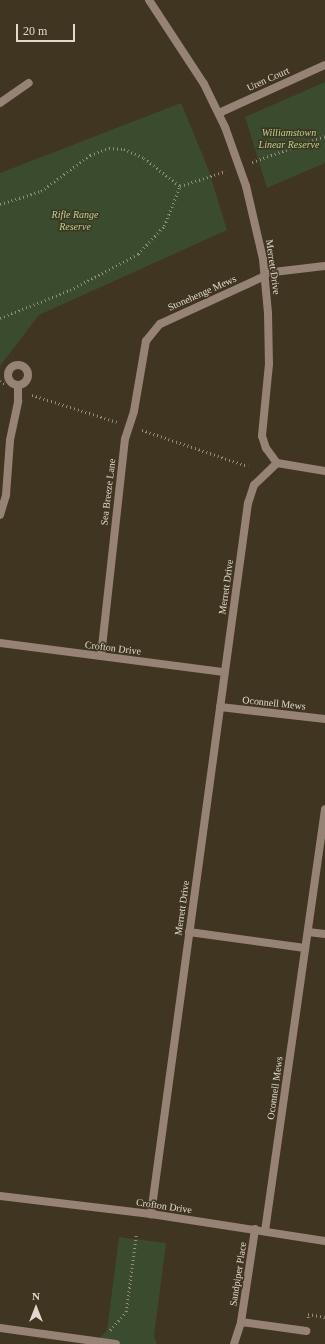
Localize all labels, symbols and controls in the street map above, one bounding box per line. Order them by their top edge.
scale bar [18,16,77,42]
text: 20 m [23,24,47,38]
street label: Uren Court [245,64,291,94]
park label: Williamstown Linear Reserve [259,126,319,150]
park label: Rifle Range Reserve [52,208,98,232]
street label: Merrett Drive [263,239,283,295]
street label: Stonehenge Mews [166,273,238,313]
street label: Sea Breeze Lane [98,458,118,526]
street label: Merrett Drive [216,559,236,615]
street label: Crofton Drive [84,639,142,657]
street label: Oconnell Mews [242,694,306,712]
street label: Merrett Drive [172,880,192,936]
street label: Oconnell Mews [265,1056,285,1120]
street label: Crofton Drive [135,1196,193,1216]
street label: Sandpiper Place [227,1241,249,1307]
north arrow [16,1288,56,1328]
text: N [32,1290,40,1302]

